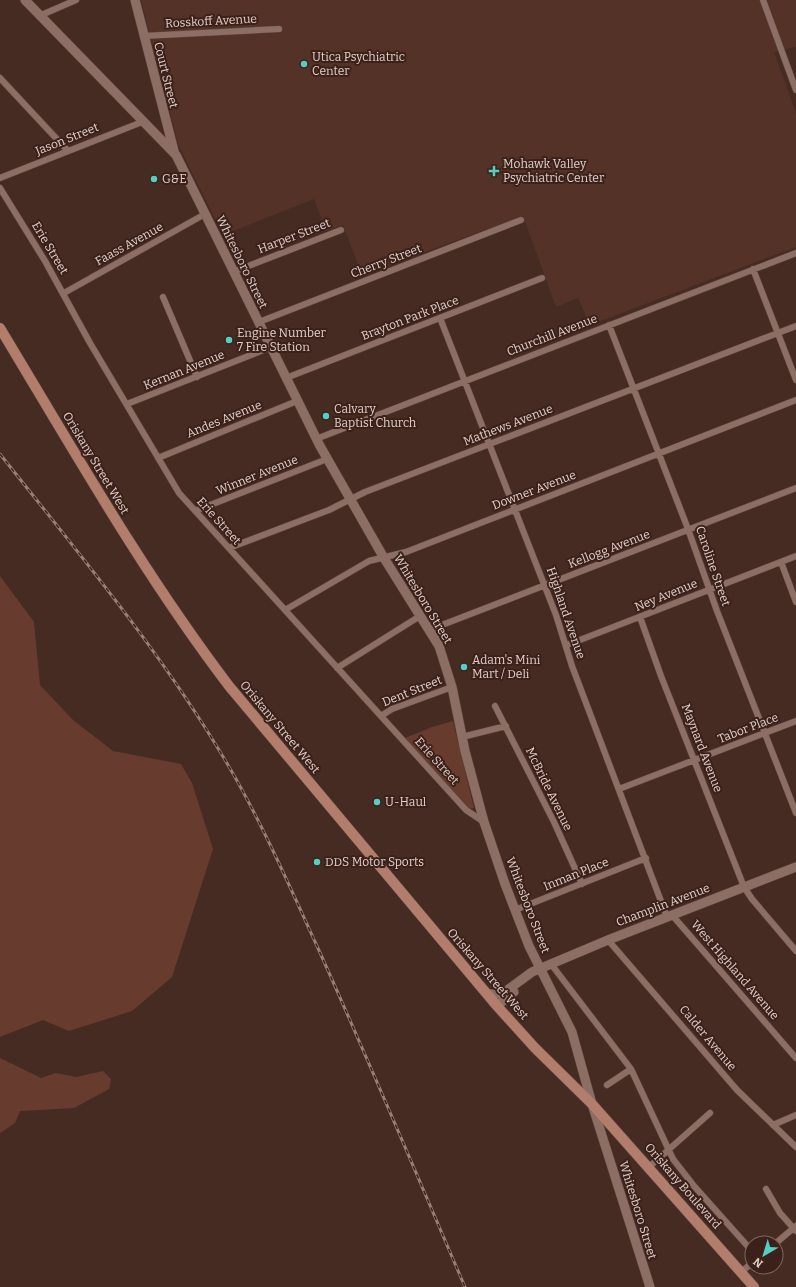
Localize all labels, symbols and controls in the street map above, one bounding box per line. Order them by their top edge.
street label: Rosskoff Avenue [165,12,257,30]
street label: Court Street [151,40,181,110]
place label: Utica Psychiatric Center [312,50,405,78]
marker: Utica Psychiatric Center [299,59,309,69]
street label: Jason Street [32,120,101,158]
place label: Mohawk Valley Psychiatric Center [503,157,605,185]
marker: Mohawk Valley Psychiatric Center [488,165,500,177]
place label: G&E [162,172,187,186]
marker: G&E [149,174,159,184]
street label: Whitesboro Street [213,213,271,311]
street label: Harper Street [256,216,333,256]
street label: Erie Street [29,219,72,277]
street label: Faass Avenue [93,220,165,268]
street label: Cherry Street [349,241,424,281]
street label: Brayton Park Place [359,293,461,343]
street label: Churchill Avenue [505,311,599,359]
place label: Engine Number 7 Fire Station [237,326,327,354]
marker: Engine Number 7 Fire Station [224,335,234,345]
street label: Kernan Avenue [141,347,227,393]
street label: Andes Avenue [184,398,264,440]
street label: Mathews Avenue [461,401,555,449]
place label: Calvary Baptist Church [334,402,417,430]
street label: Oriskany Street West [60,409,132,517]
marker: Calvary Baptist Church [321,411,331,421]
street label: Winner Avenue [214,452,300,498]
street label: Downer Avenue [490,468,578,512]
street label: Erie Street [194,494,244,548]
street label: Caroline Street [693,524,733,608]
street label: Kellogg Avenue [566,527,652,571]
street label: Whitesboro Street [391,552,456,647]
street label: Highland Avenue [544,565,588,661]
street label: Ney Avenue [633,576,699,614]
place label: Adam's Mini Mart / Deli [472,653,541,681]
marker: Adam's Mini Mart / Deli [459,662,469,672]
street label: Dent Street [380,672,445,709]
street label: Oriskany Street West [237,678,323,777]
street label: Maynard Avenue [679,702,725,794]
street label: Tabor Place [716,710,780,746]
street label: Erie Street [412,734,462,788]
street label: McBride Avenue [523,745,575,833]
place label: U-Haul [385,795,427,809]
marker: U-Haul [372,797,382,807]
place label: DDS Motor Sports [325,855,424,869]
street label: Whitesboro Street [503,855,553,956]
street label: Inman Place [541,855,611,893]
marker: DDS Motor Sports [312,857,322,867]
street label: Champlin Avenue [614,881,712,929]
street label: West Highland Avenue [688,918,782,1022]
street label: Oriskany Street West [444,925,532,1023]
street label: Calder Avenue [677,1002,739,1074]
street label: Oriskany Boulevard [642,1140,724,1232]
street label: Whitesboro Street [616,1159,660,1261]
north arrow [744,1235,784,1275]
text: N [750,1254,766,1270]

